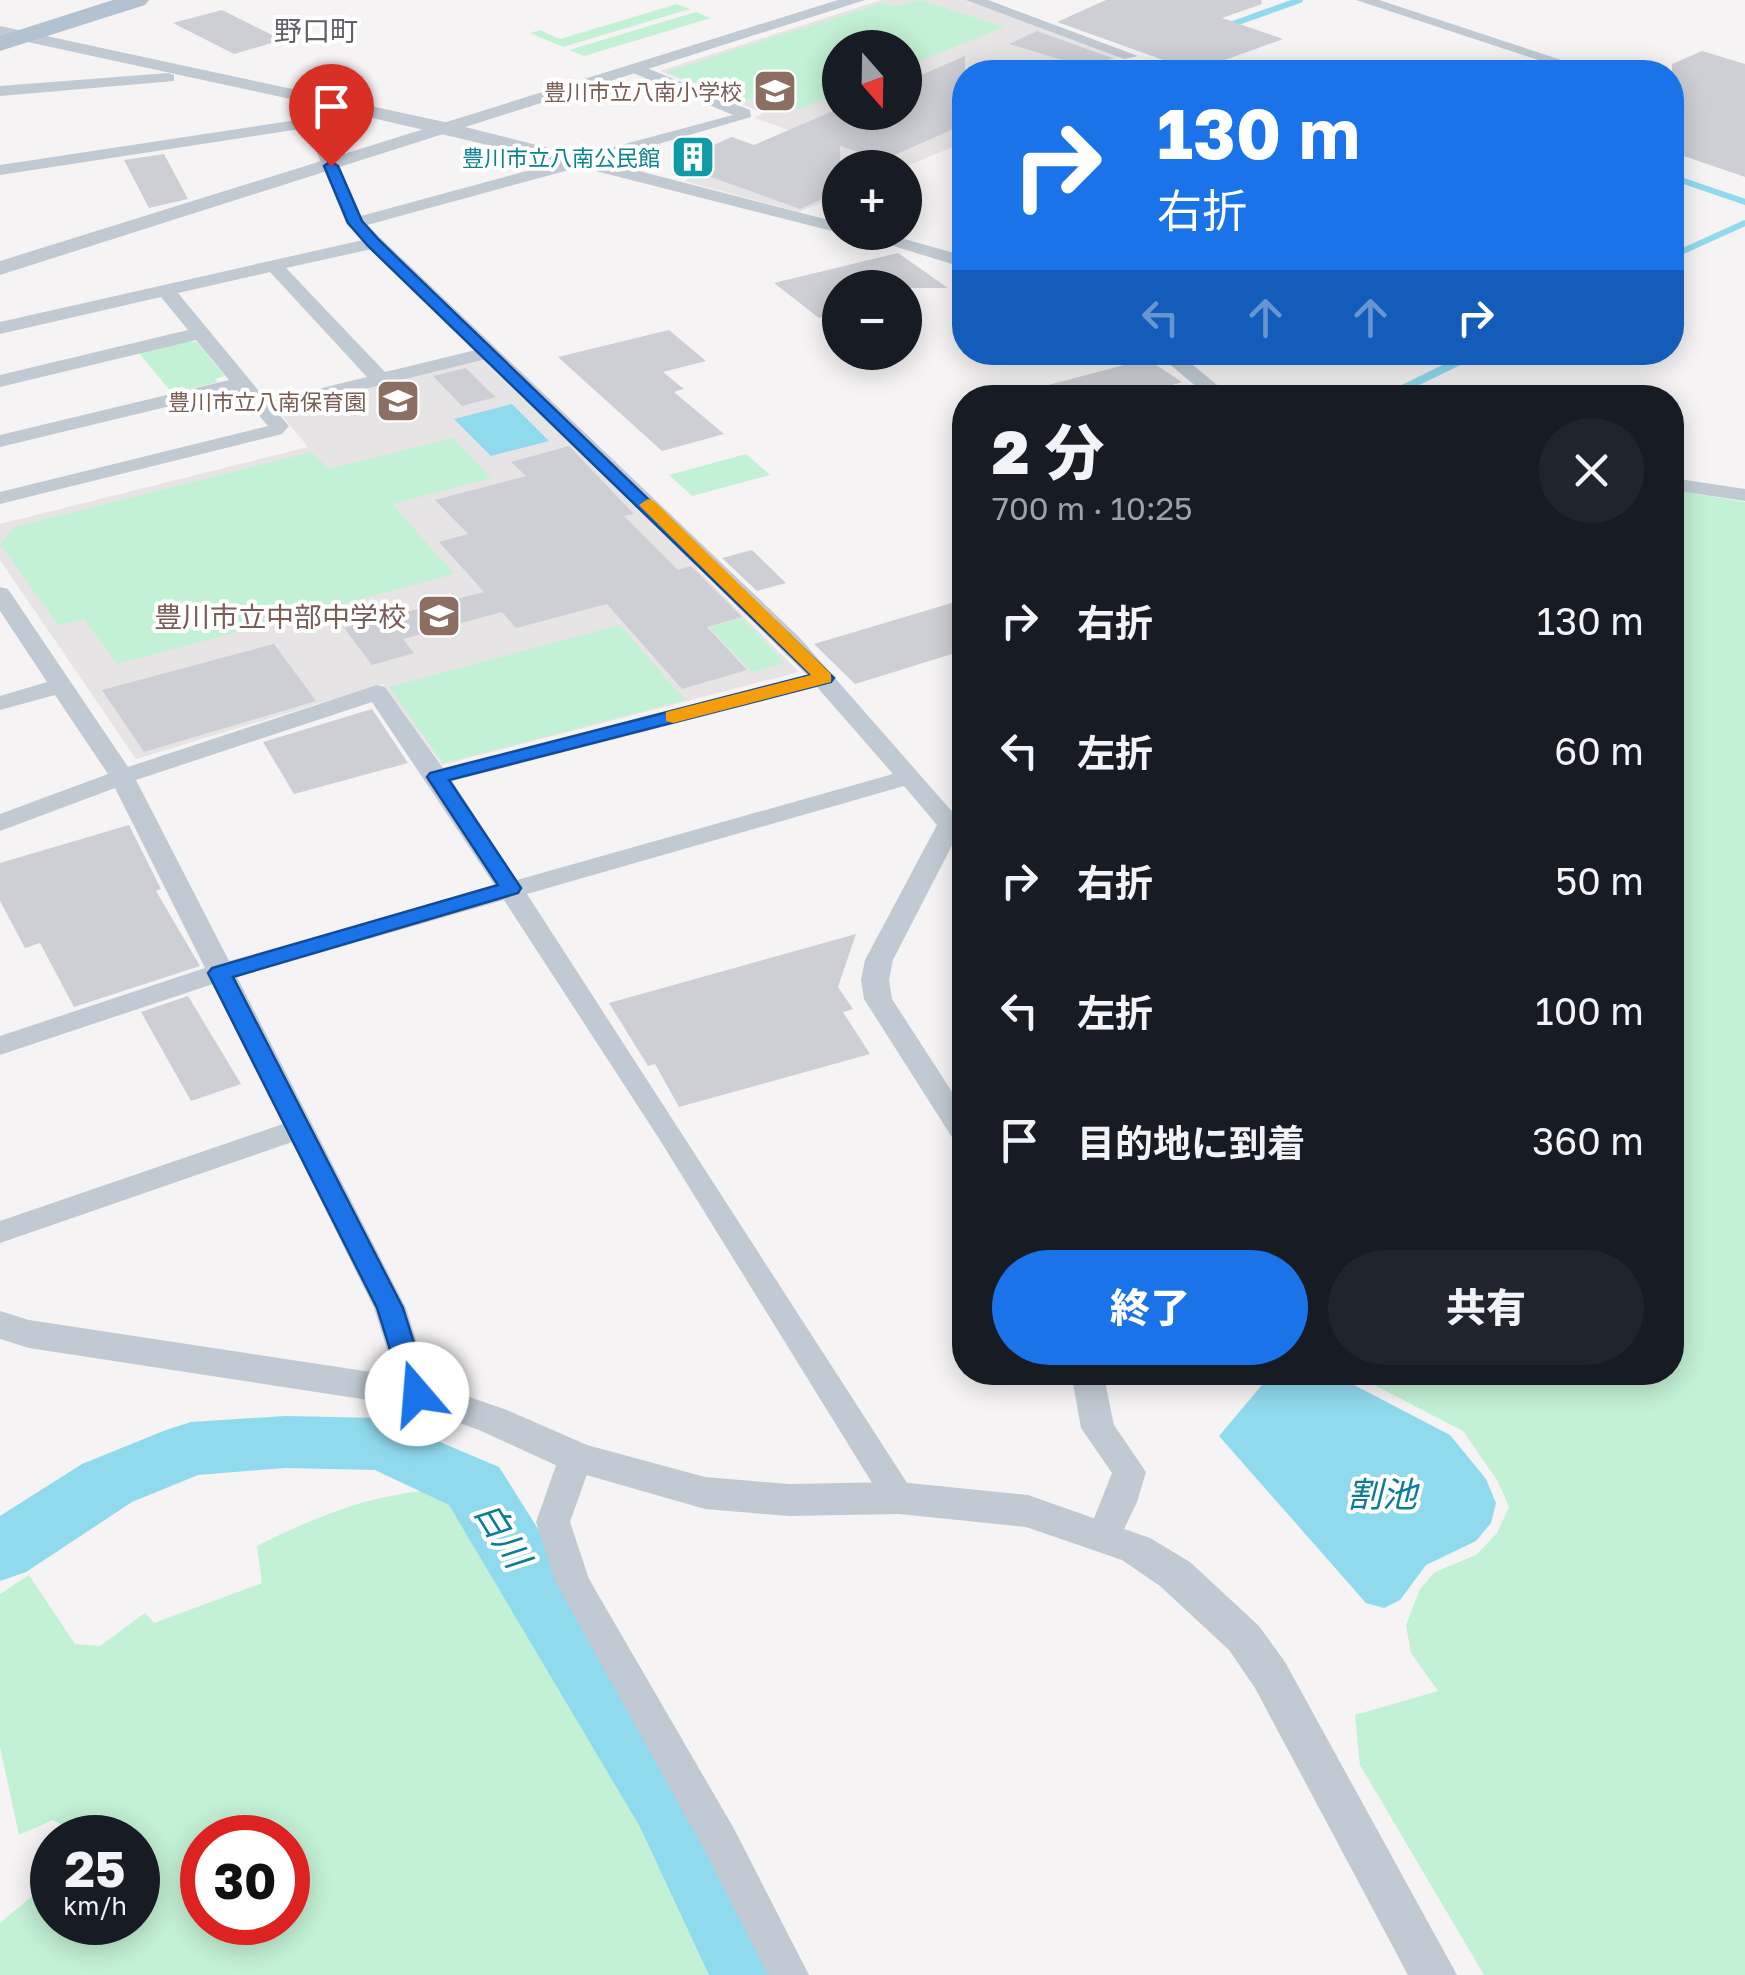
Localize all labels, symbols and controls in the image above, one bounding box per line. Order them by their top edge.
district label: 野口町 [274,14,358,47]
north arrow [822,30,922,130]
map controls [822,30,922,370]
pin [289,64,374,167]
school or university icon: 豊川市立八南小学校 [752,68,798,114]
place label: 豊川市立八南小学校 [544,78,742,105]
icon: arrive [304,79,359,134]
text: 130 m [1157,90,1360,174]
icon: right [992,100,1122,230]
building icon: 豊川市立八南公民館 [670,134,716,180]
place label: 豊川市立八南公民館 [462,144,660,171]
button: + [822,150,922,250]
text: 右折 [1157,183,1247,237]
button: − [822,270,922,370]
icon: left [1133,290,1188,345]
icon: ahead [1238,290,1293,345]
icon: ahead [1343,290,1398,345]
icon: right [1448,290,1503,345]
school or university icon: 豊川市立八南保育園 [375,378,421,424]
place label: 豊川市立八南保育園 [168,388,366,415]
text: 2 分 [992,415,1104,487]
button: close [1539,418,1644,523]
text: 700 m · 10:25 [992,489,1193,527]
school or university icon: 豊川市立中部中学校 [416,593,462,639]
icon: right [992,593,1047,648]
text: 130 m [1537,598,1644,643]
place label: 豊川市立中部中学校 [154,600,406,633]
text: 右折 [1077,600,1153,645]
icon: left [992,723,1047,778]
text: 60 m [1554,728,1644,773]
text: 左折 [1077,730,1153,775]
icon: right [992,853,1047,908]
text: 50 m [1555,858,1644,903]
text: 右折 [1077,860,1153,905]
icon: left [992,983,1047,1038]
text: 100 m [1535,988,1644,1033]
text: 左折 [1077,990,1153,1035]
icon: arrive [992,1113,1047,1168]
text: 360 m [1532,1118,1644,1163]
text: 目的地に到着 [1077,1120,1305,1165]
button: 終了 [992,1250,1308,1365]
button: 共有 [1328,1250,1644,1365]
position arrow [365,1342,469,1446]
water label: 割池 [1347,1473,1420,1515]
water label: 白川 [467,1493,541,1578]
speed limit sign: 30 [180,1815,310,1945]
text: 25 [64,1838,125,1898]
text: km/h [63,1890,127,1921]

